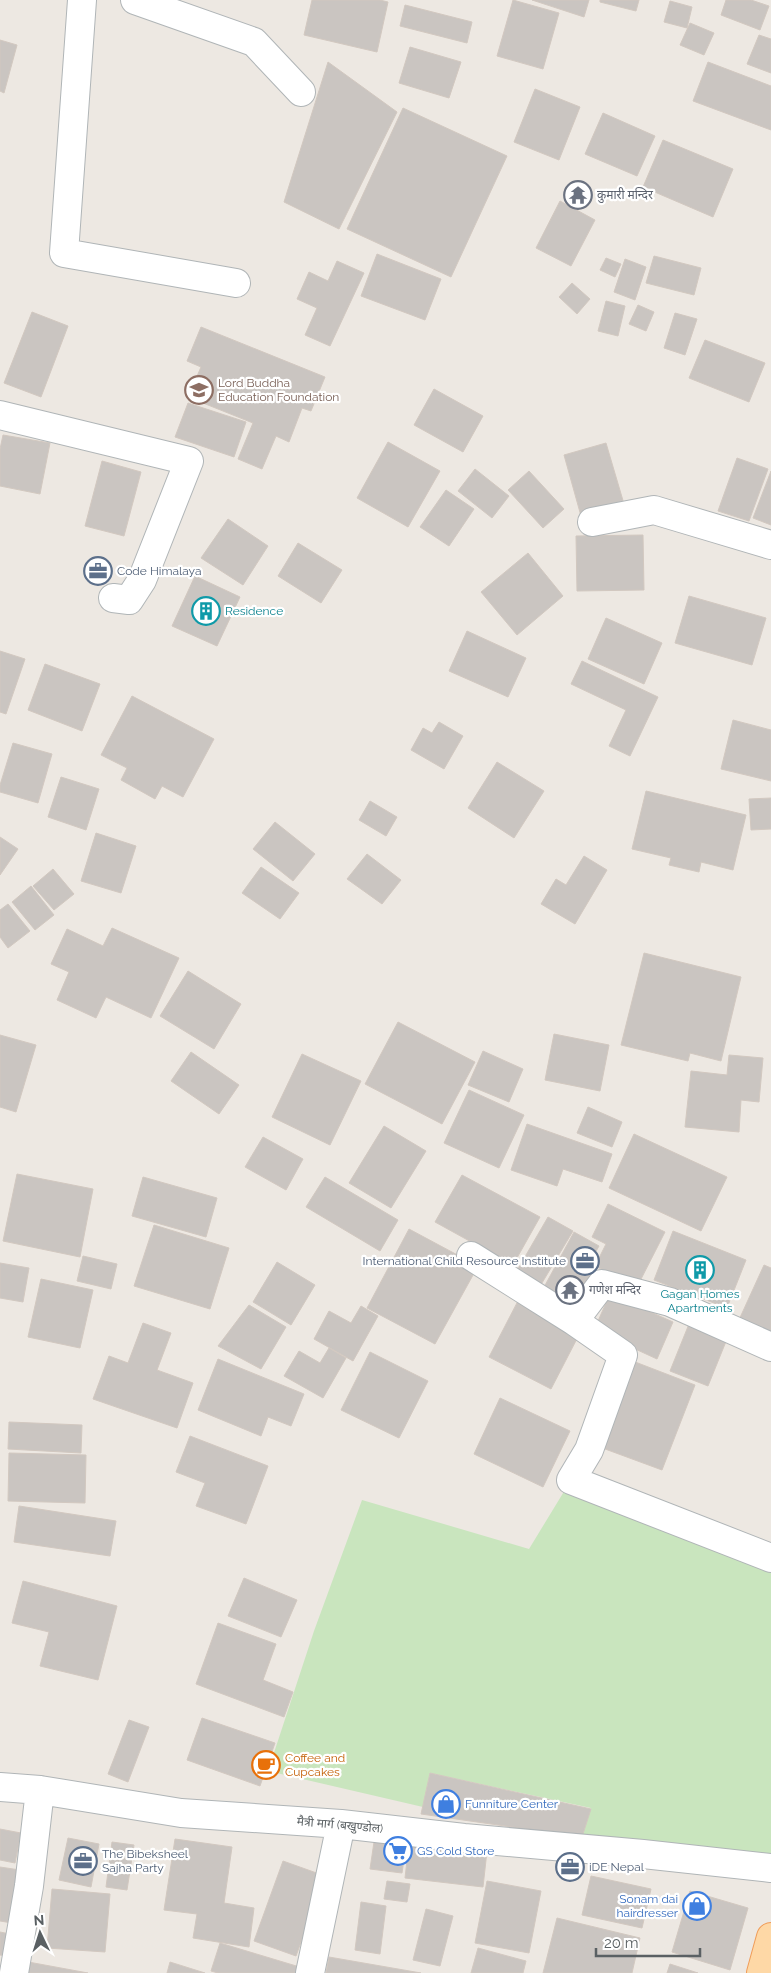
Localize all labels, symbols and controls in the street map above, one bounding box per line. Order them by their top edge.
temple icon: कुमारी मन्दिर [563,180,593,210]
place label: कुमारी मन्दिर [597,187,654,203]
school or university icon: Lord Buddha Education Foundation [184,375,214,405]
place label: Lord Buddha Education Foundation [218,376,339,404]
office icon: Code Himalaya [83,556,113,586]
place label: Code Himalaya [117,564,201,578]
building icon: Residence [191,596,221,626]
place label: Residence [225,604,283,618]
office icon: International Child Resource Institute [570,1246,600,1276]
place label: International Child Resource Institute [363,1254,566,1268]
building icon: Gagan Homes Apartments [685,1255,715,1285]
temple icon: गणेश मन्दिर [555,1275,585,1305]
place label: गणेश मन्दिर [589,1282,642,1297]
place label: Gagan Homes Apartments [661,1287,740,1315]
cafe icon: Coffee and Cupcakes [251,1750,281,1780]
place label: Coffee and Cupcakes [285,1751,345,1779]
shop icon: Funniture Center [431,1789,461,1819]
place label: Funniture Center [465,1797,559,1811]
street label: मैत्री मार्ग (बखुण्डोल) [296,1813,384,1837]
supermarket icon: GS Cold Store [383,1836,413,1866]
place label: GS Cold Store [417,1844,494,1858]
office icon: The Bibeksheel Sajha Party [68,1846,98,1876]
place label: The Bibeksheel Sajha Party [102,1847,189,1875]
office icon: iDE Nepal [555,1852,585,1882]
place label: iDE Nepal [589,1860,645,1874]
shop icon: Sonam dai hairdresser [682,1891,712,1921]
place label: Sonam dai hairdresser [616,1892,679,1920]
north arrow [15,1908,65,1958]
text: N [33,1912,45,1928]
scale bar [596,1926,700,1958]
text: 20 m [604,1934,639,1952]

